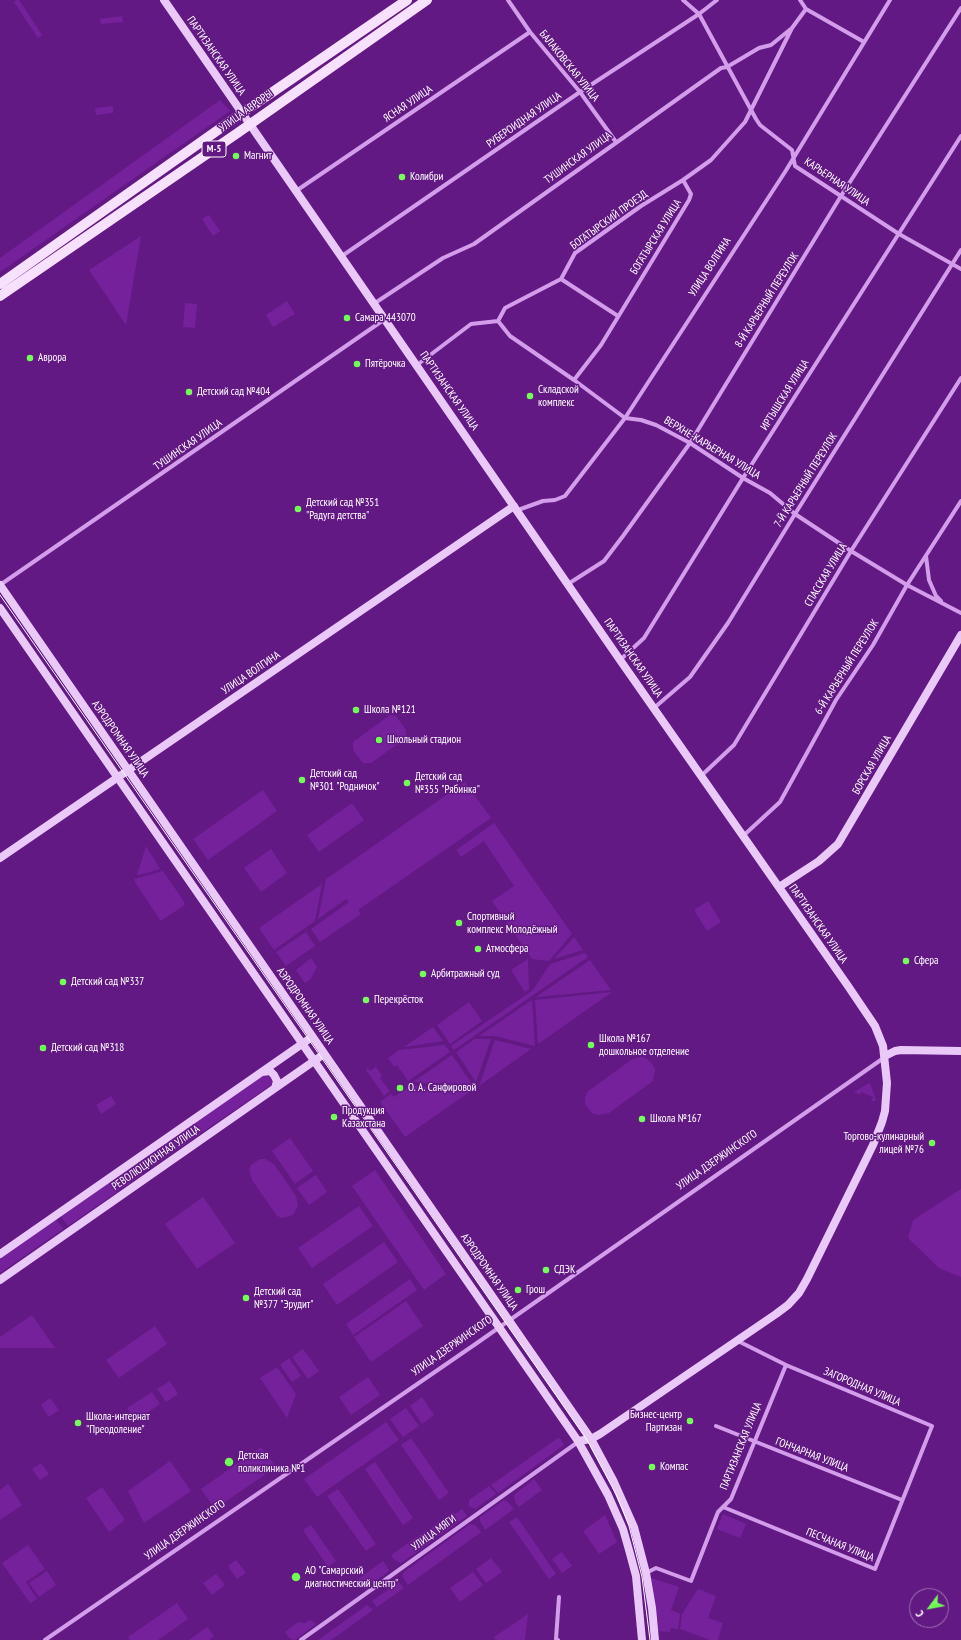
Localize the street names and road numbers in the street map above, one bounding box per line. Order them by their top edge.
street label: ПАРТИЗАНСКАЯ УЛИЦА [184,14,248,98]
street label: БАЛАКОВСКАЯ УЛИЦА [536,28,602,104]
street label: ЯСНАЯ УЛИЦА [381,83,435,125]
street label: УЛИЦА АВРОРЫ [217,87,275,135]
street label: РУБЕРОИДНАЯ УЛИЦА [484,89,564,151]
street label: ТУШИНСКАЯ УЛИЦА [542,129,614,187]
road number: М-5 [202,141,226,157]
street label: КАРЬЕРНАЯ УЛИЦА [802,155,872,209]
street label: БОГАТЫРСКИЙ ПРОЕЗД [568,188,650,252]
street label: БОГАТЫРСКАЯ УЛИЦА [628,197,684,277]
street label: УЛИЦА ВОЛГИНА [686,235,734,299]
street label: 8-Й КАРЬЕРНЫЙ ПЕРЕУЛОК [732,250,802,350]
street label: ПАРТИЗАНСКАЯ УЛИЦА [417,349,481,433]
street label: ИРТЫШСКАЯ УЛИЦА [758,357,812,433]
street label: ВЕРХНЕ-КАРЬЕРНАЯ УЛИЦА [661,414,763,482]
street label: ТУШИНСКАЯ УЛИЦА [151,417,225,473]
street label: 7-Й КАРЬЕРНЫЙ ПЕРЕУЛОК [771,430,841,530]
street label: СПАССКАЯ УЛИЦА [802,541,850,609]
street label: ПАРТИЗАНСКАЯ УЛИЦА [601,616,665,700]
street label: 6-Й КАРЬЕРНЫЙ ПЕРЕУЛОК [812,617,882,717]
street label: УЛИЦА ВОЛГИНА [219,649,283,697]
street label: АЭРОДРОМНАЯ УЛИЦА [89,698,151,780]
street label: БОРСКАЯ УЛИЦА [850,733,894,797]
street label: ПАРТИЗАНСКАЯ УЛИЦА [786,882,850,966]
street label: АЭРОДРОМНАЯ УЛИЦА [274,965,336,1047]
street label: РЕВОЛЮЦИОННАЯ УЛИЦА [109,1123,203,1193]
street label: УЛИЦА ДЗЕРЖИНСКОГО [674,1127,760,1193]
street label: АЭРОДРОМНАЯ УЛИЦА [458,1231,520,1313]
street label: УЛИЦА ДЗЕРЖИНСКОГО [409,1313,495,1379]
street label: ЗАГОРОДНАЯ УЛИЦА [822,1365,902,1409]
street label: ПАРТИЗАНСКАЯ УЛИЦА [717,1400,765,1492]
street label: ГОНЧАРНАЯ УЛИЦА [774,1435,850,1475]
street label: УЛИЦА ДЗЕРЖИНСКОГО [142,1497,228,1563]
street label: УЛИЦА МЯГИ [409,1512,459,1554]
street label: ПЕСЧАНАЯ УЛИЦА [804,1525,876,1565]

